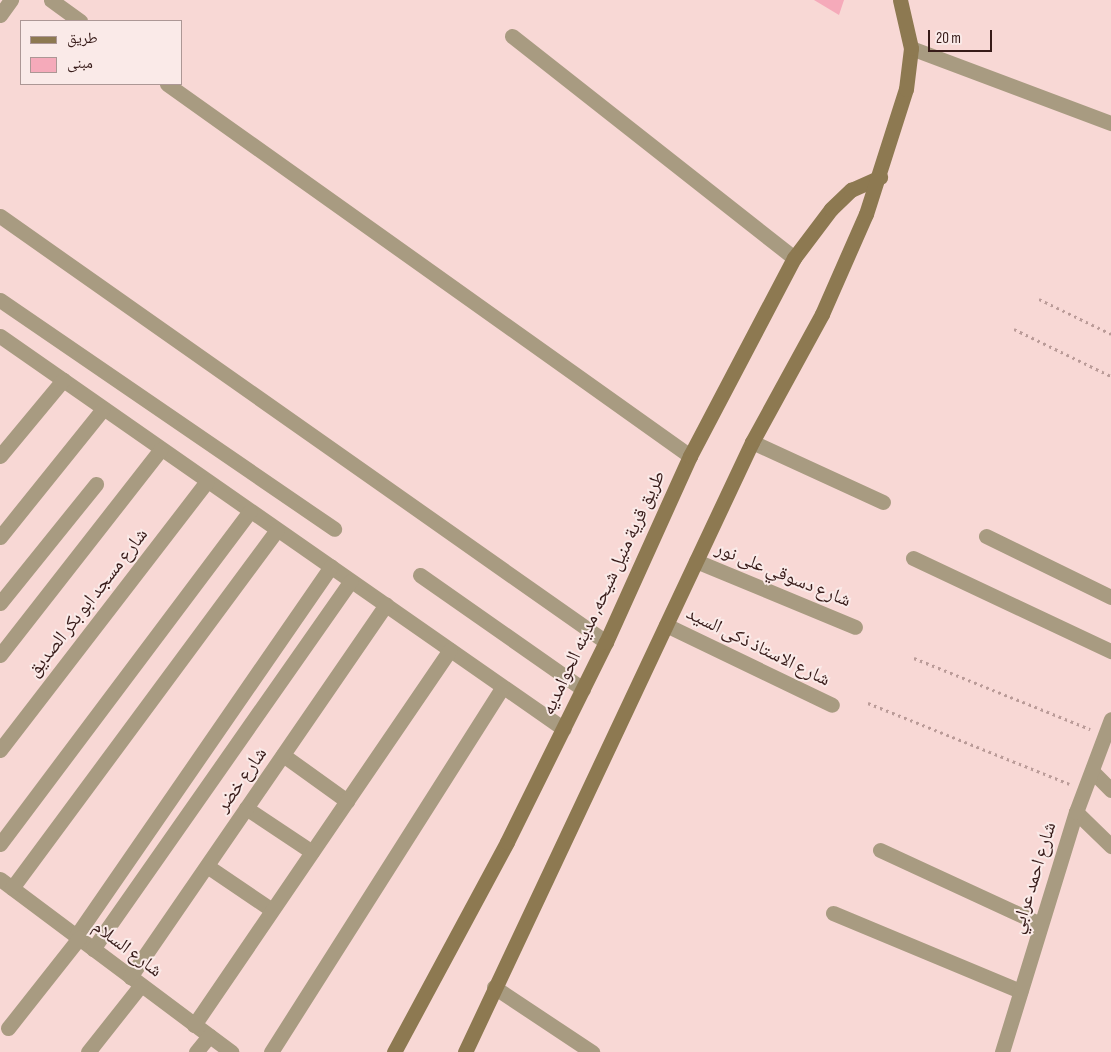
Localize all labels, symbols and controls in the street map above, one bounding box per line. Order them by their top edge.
legend [20,20,182,85]
scale bar [931,20,995,52]
text: طريق [67,29,98,48]
text: 20 m [936,29,961,48]
text: مبنى [67,54,93,73]
street label: طريق قرية منيل شيحه, مدينه الحوامديه [537,467,671,719]
street label: شارع مسجد ابو بكر الصديق [23,524,153,682]
street label: شارع دسوقي على نور [712,537,854,613]
street label: شارع الاستاذ ذكى السيد [682,602,834,692]
street label: شارع خضر [212,743,272,817]
street label: شارع احمد عرابي [1006,819,1062,937]
street label: شارع السلام [88,915,166,983]

